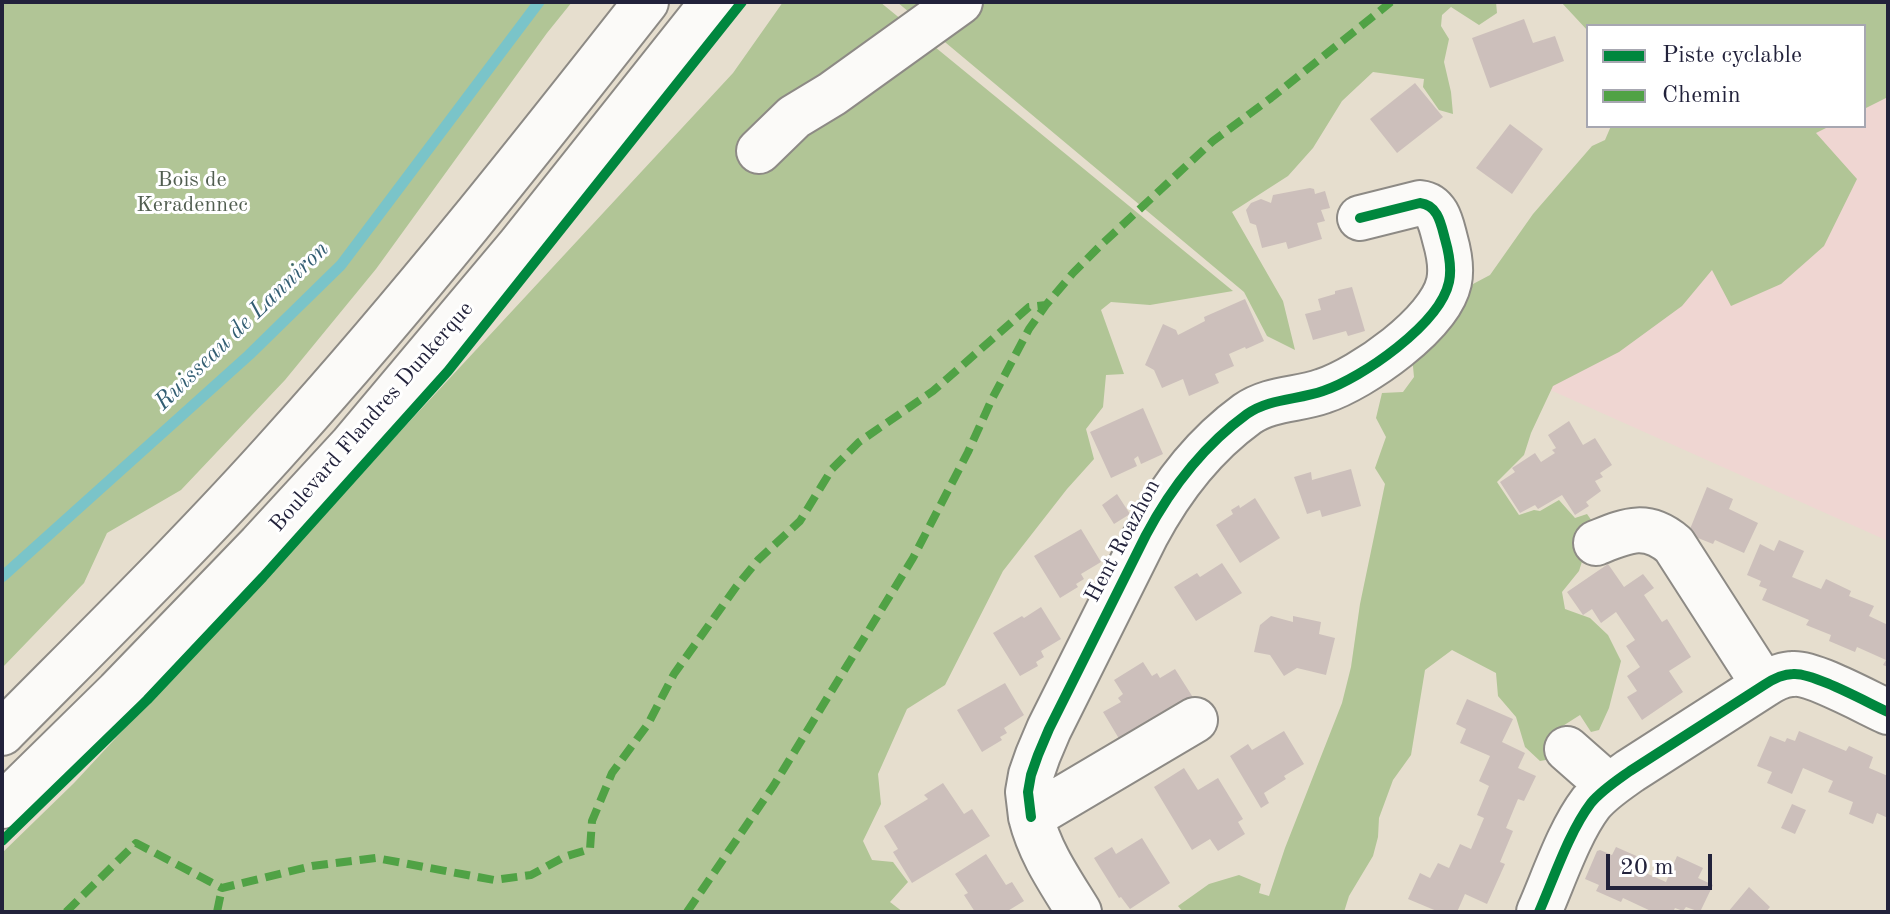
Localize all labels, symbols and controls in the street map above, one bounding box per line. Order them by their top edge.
legend [1586,24,1866,128]
text: Piste cyclable [1662,44,1802,68]
text: Chemin [1662,84,1741,108]
park label: Bois de Keradennec [136,167,248,218]
water label: Ruisseau de Lanniron [149,235,335,417]
street label: Boulevard Flandres Dunkerque [265,296,479,538]
street label: Hent Roazhon [1080,475,1166,607]
scale bar [1610,838,1716,888]
text: 20 m [1620,856,1674,880]

